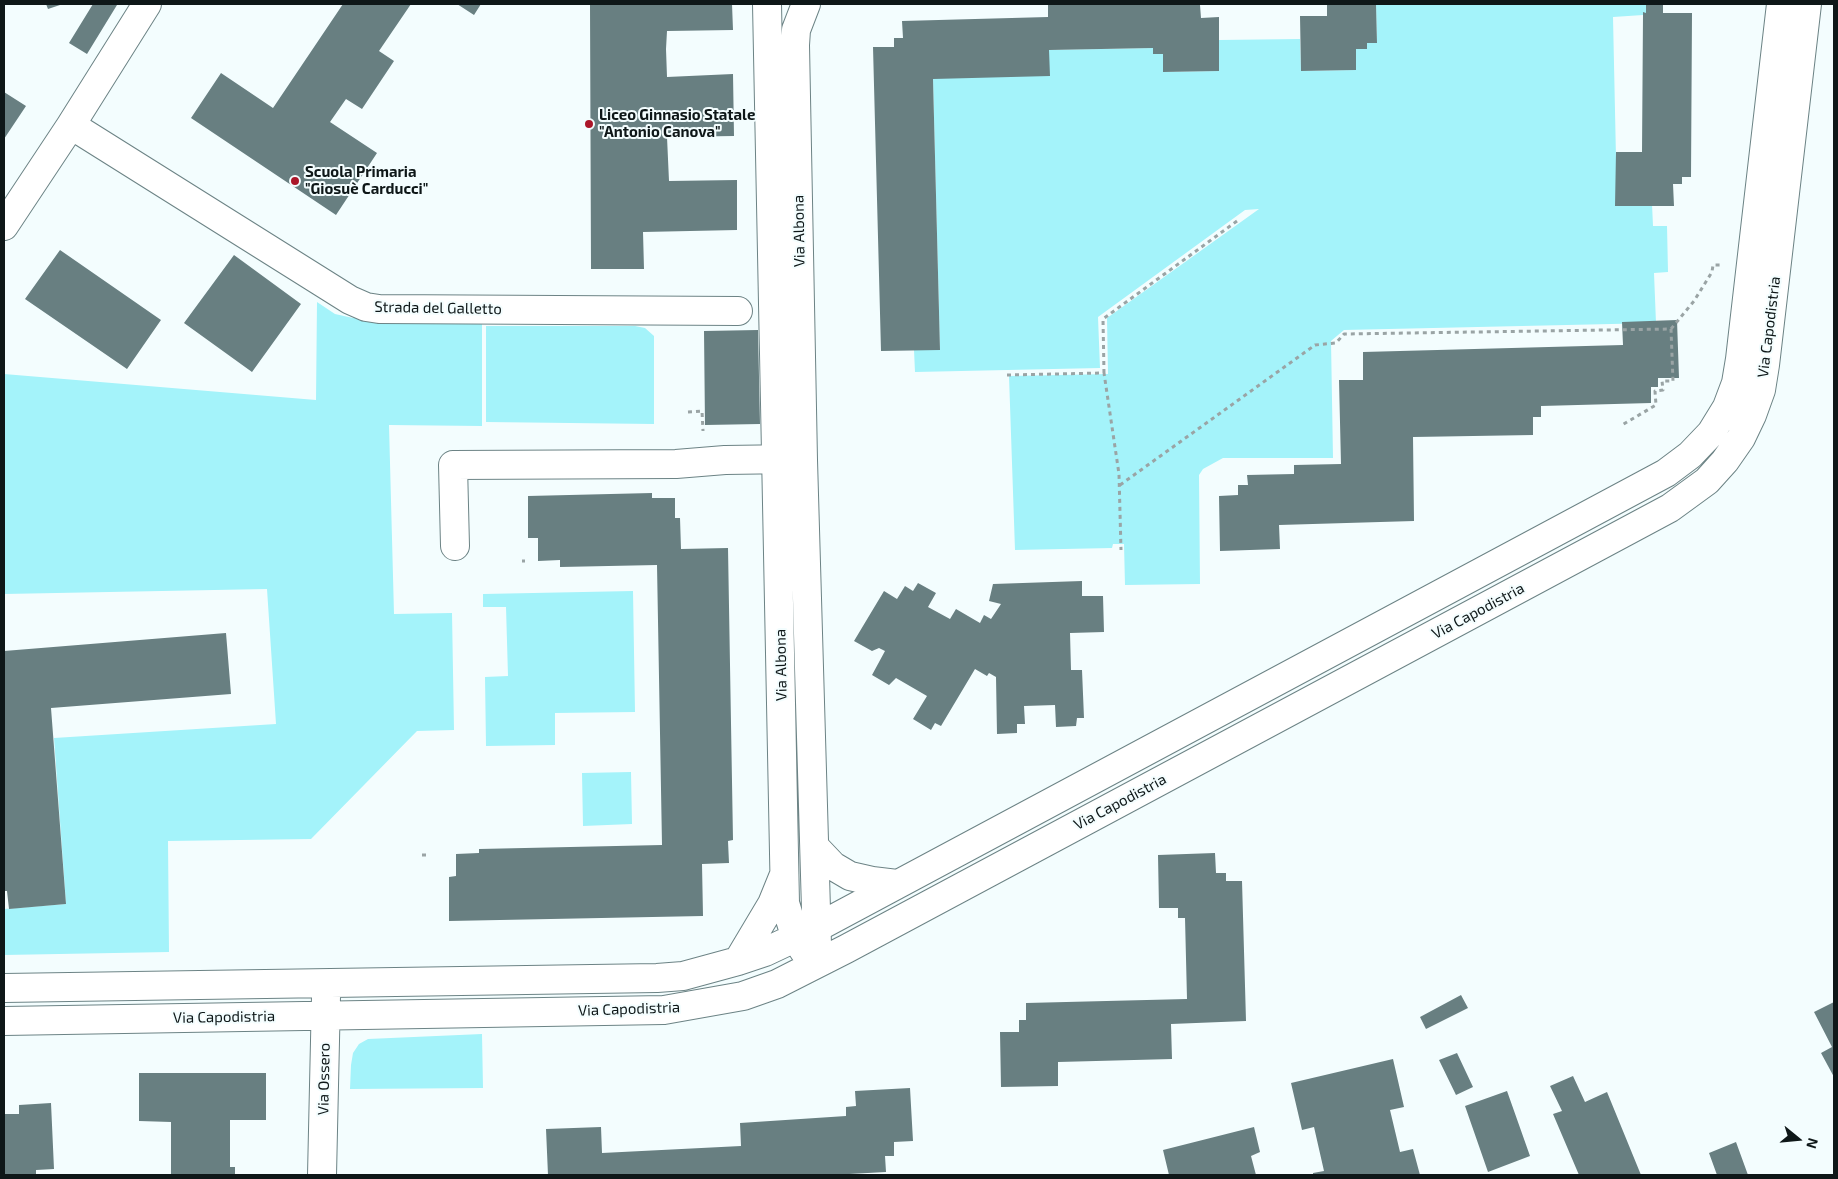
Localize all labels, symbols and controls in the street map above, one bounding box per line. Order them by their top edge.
place label: Liceo Ginnasio Statale "Antonio Canova" [599,106,755,141]
marker: Liceo Ginnasio Statale "Antonio Canova" [583,118,595,130]
place label: Scuola Primaria "Giosuè Carducci" [305,163,428,198]
marker: Scuola Primaria "Giosuè Carducci" [289,175,301,187]
street label: Via Albona [789,195,809,267]
street label: Via Capodistria [1754,275,1784,379]
street label: Strada del Galletto [374,298,502,318]
street label: Via Capodistria [1429,579,1527,643]
street label: Via Albona [771,629,791,701]
street label: Via Capodistria [1071,770,1169,834]
street label: Via Capodistria [578,998,680,1020]
street label: Via Capodistria [173,1007,275,1027]
street label: Via Ossero [314,1043,334,1115]
north arrow [1773,1114,1823,1164]
text: N [1803,1136,1822,1151]

